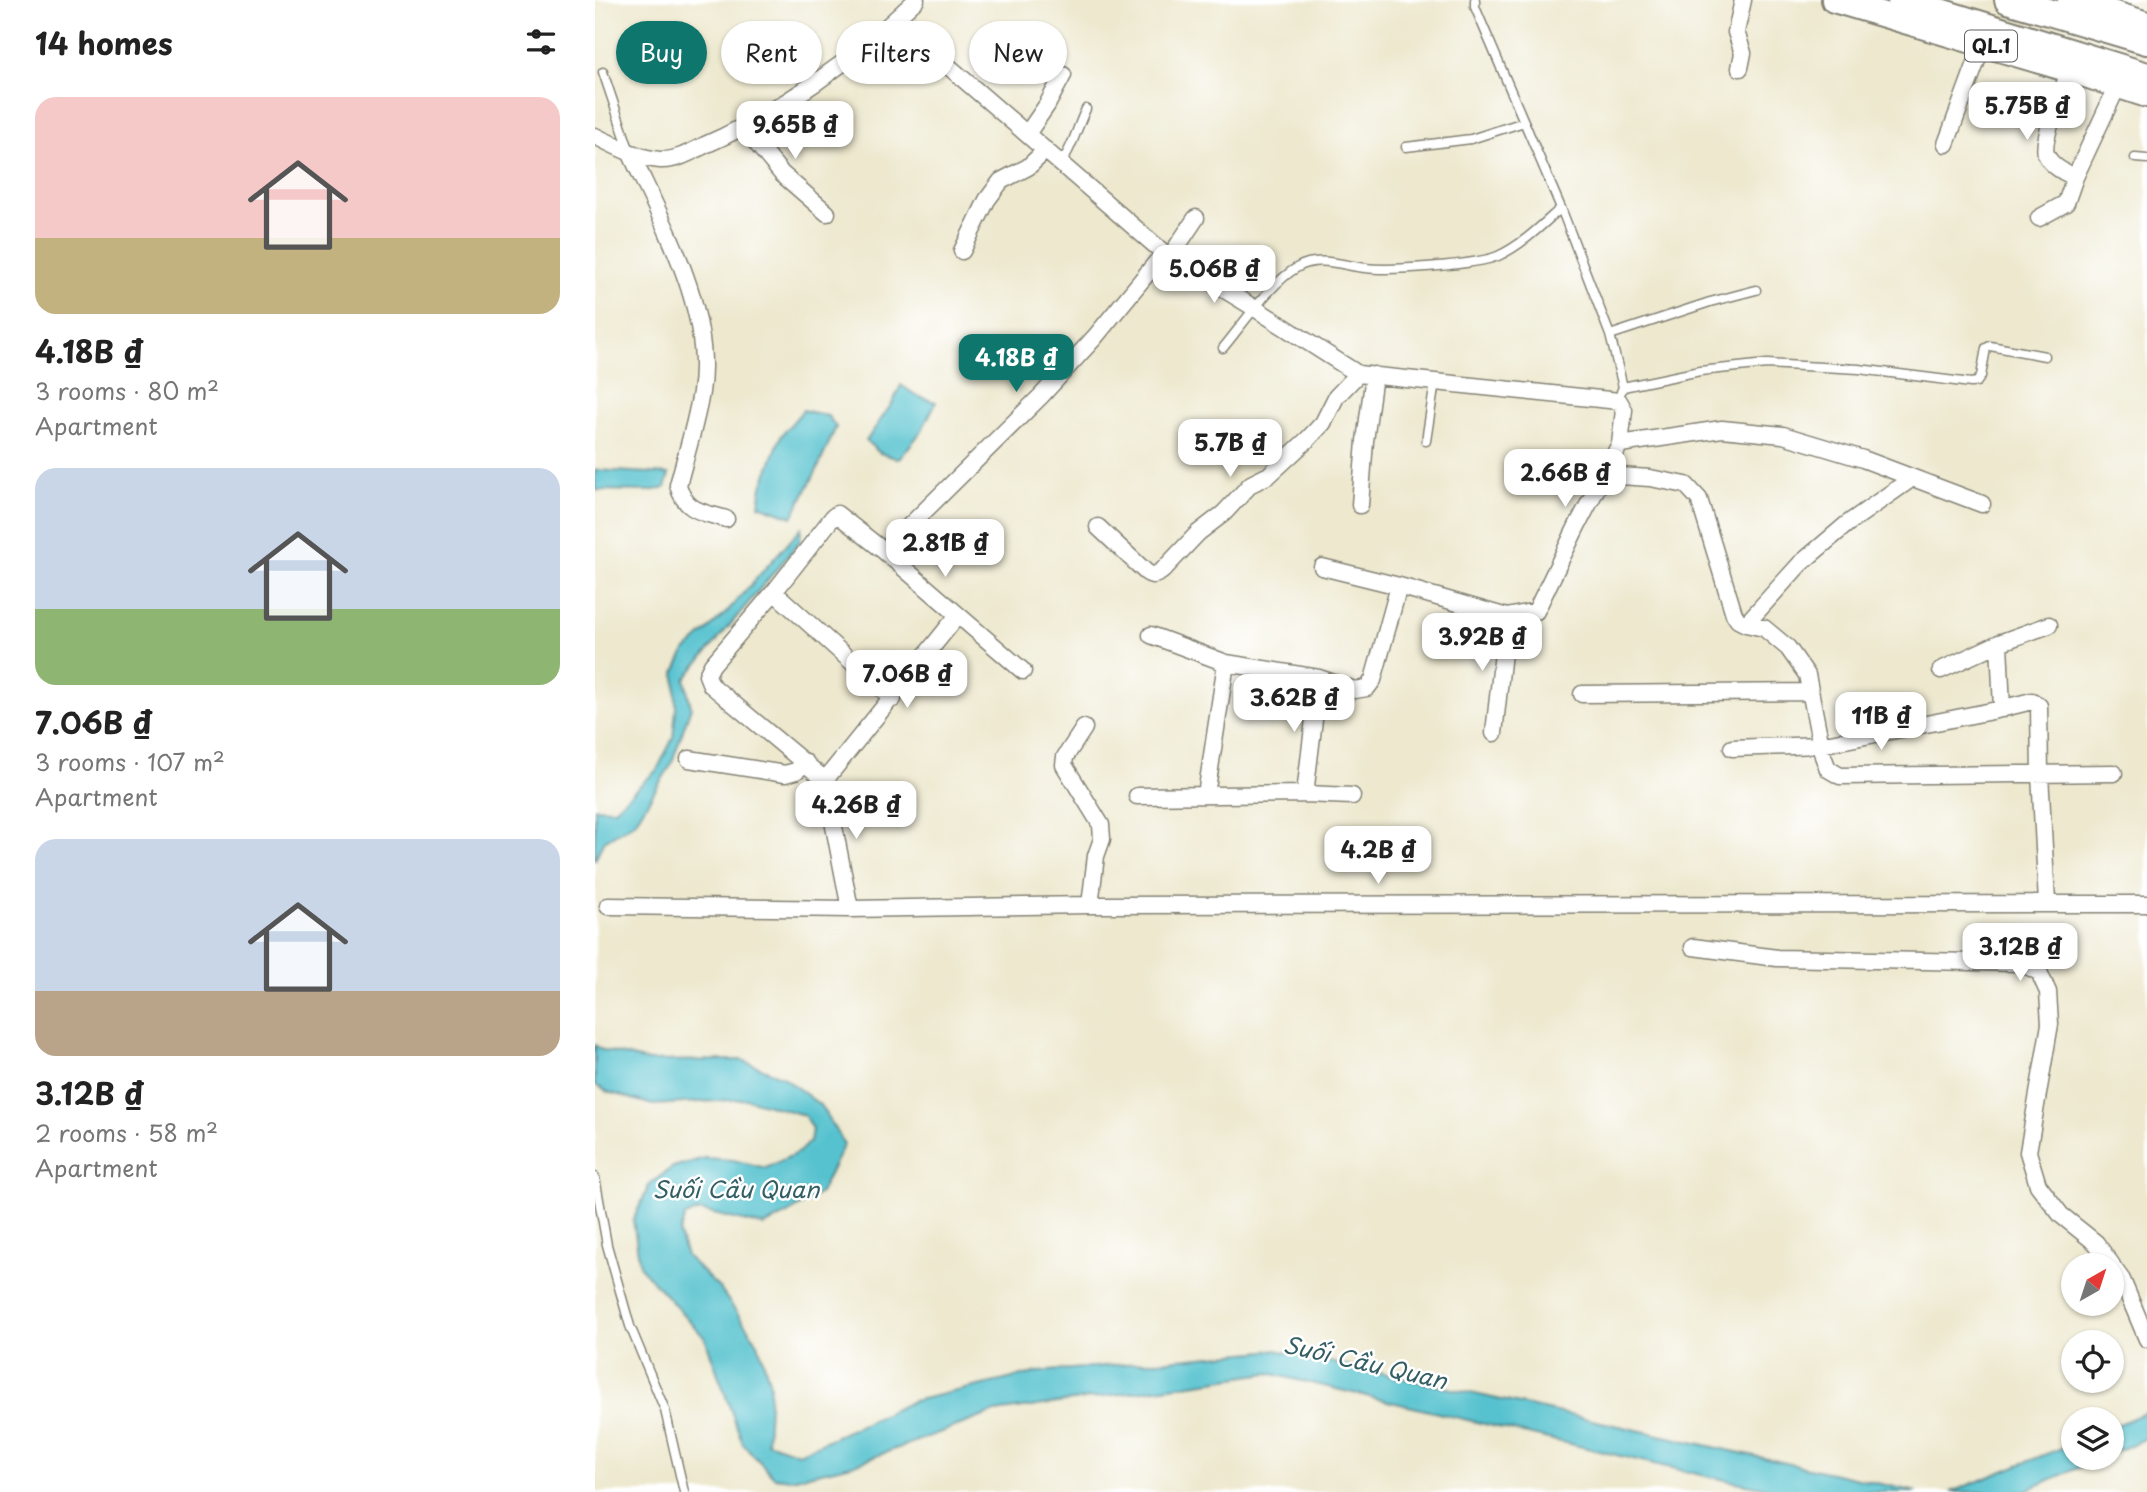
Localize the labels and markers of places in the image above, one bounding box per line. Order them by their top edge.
pin: 5.75B ₫ [1962,82,2092,142]
pin: 9.65B ₫ [730,102,860,161]
pin: 5.06B ₫ [1149,246,1279,305]
pin: 4.18B ₫ [951,334,1081,394]
pin: 5.7B ₫ [1173,420,1287,479]
pin: 2.66B ₫ [1500,449,1630,509]
pin: 2.81B ₫ [880,520,1010,579]
pin: 3.92B ₫ [1417,614,1547,673]
pin: 7.06B ₫ [842,650,972,710]
pin: 3.62B ₫ [1229,674,1359,734]
pin: 11B ₫ [1832,692,1930,752]
pin: 4.26B ₫ [791,782,921,841]
pin: 4.2B ₫ [1321,826,1435,886]
pin: 3.12B ₫ [1955,923,2085,983]

